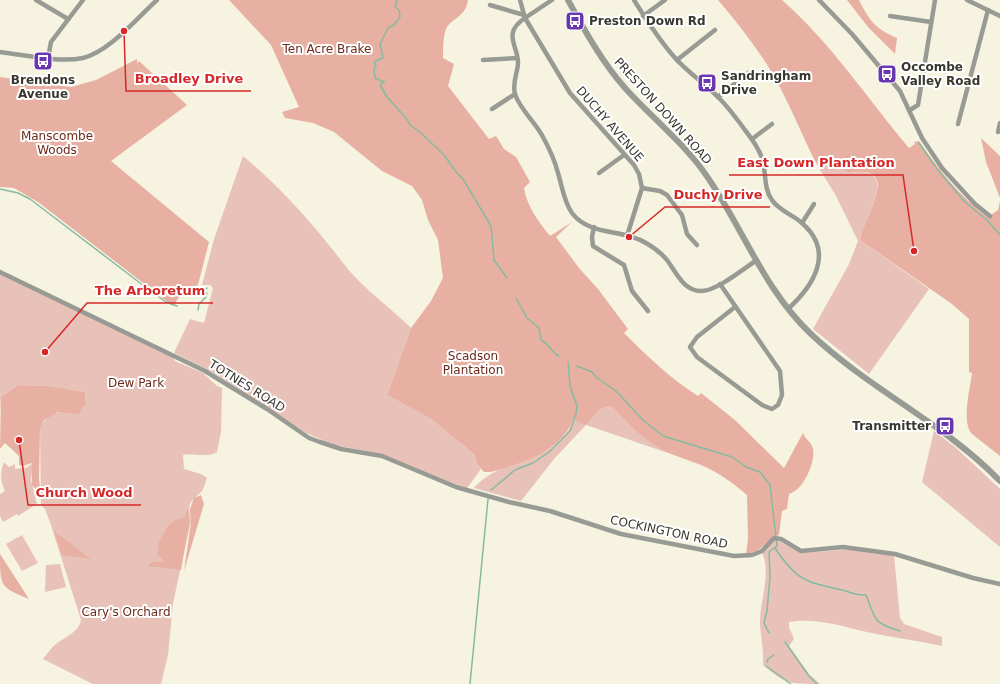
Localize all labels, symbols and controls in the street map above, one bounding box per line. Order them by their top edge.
bus stop icon: Preston Down Rd [564,10,586,32]
place label: Preston Down Rd [589,14,706,28]
park label: Ten Acre Brake [282,42,371,56]
bus stop icon: Brendons Avenue [32,50,54,72]
street label: PRESTON DOWN ROAD [611,55,715,167]
place label: Occombe Valley Road [901,60,980,88]
bus stop icon: Occombe Valley Road [876,63,898,85]
callout: Broadley Drive [126,66,251,91]
place label: Sandringham Drive [721,69,811,97]
text: Broadley Drive [135,71,243,86]
bus stop icon: Sandringham Drive [696,72,718,94]
place label: Brendons Avenue [11,73,75,101]
street label: DUCHY AVENUE [574,83,646,165]
park label: Manscombe Woods [21,129,93,157]
callout: East Down Plantation [729,150,903,175]
text: East Down Plantation [737,155,895,170]
callout: Duchy Drive [665,182,770,207]
text: Duchy Drive [674,187,763,202]
callout: The Arboretum [87,278,213,303]
text: The Arboretum [95,283,205,298]
park label: Scadson Plantation [443,349,503,377]
street label: TOTNES ROAD [205,356,288,415]
park label: Dew Park [108,376,164,390]
bus stop icon: Transmitter [934,415,956,437]
place label: Transmitter [852,419,931,433]
callout: Church Wood [28,480,141,505]
text: Church Wood [36,485,133,500]
street label: COCKINGTON ROAD [609,513,729,551]
park label: Cary's Orchard [81,605,171,619]

